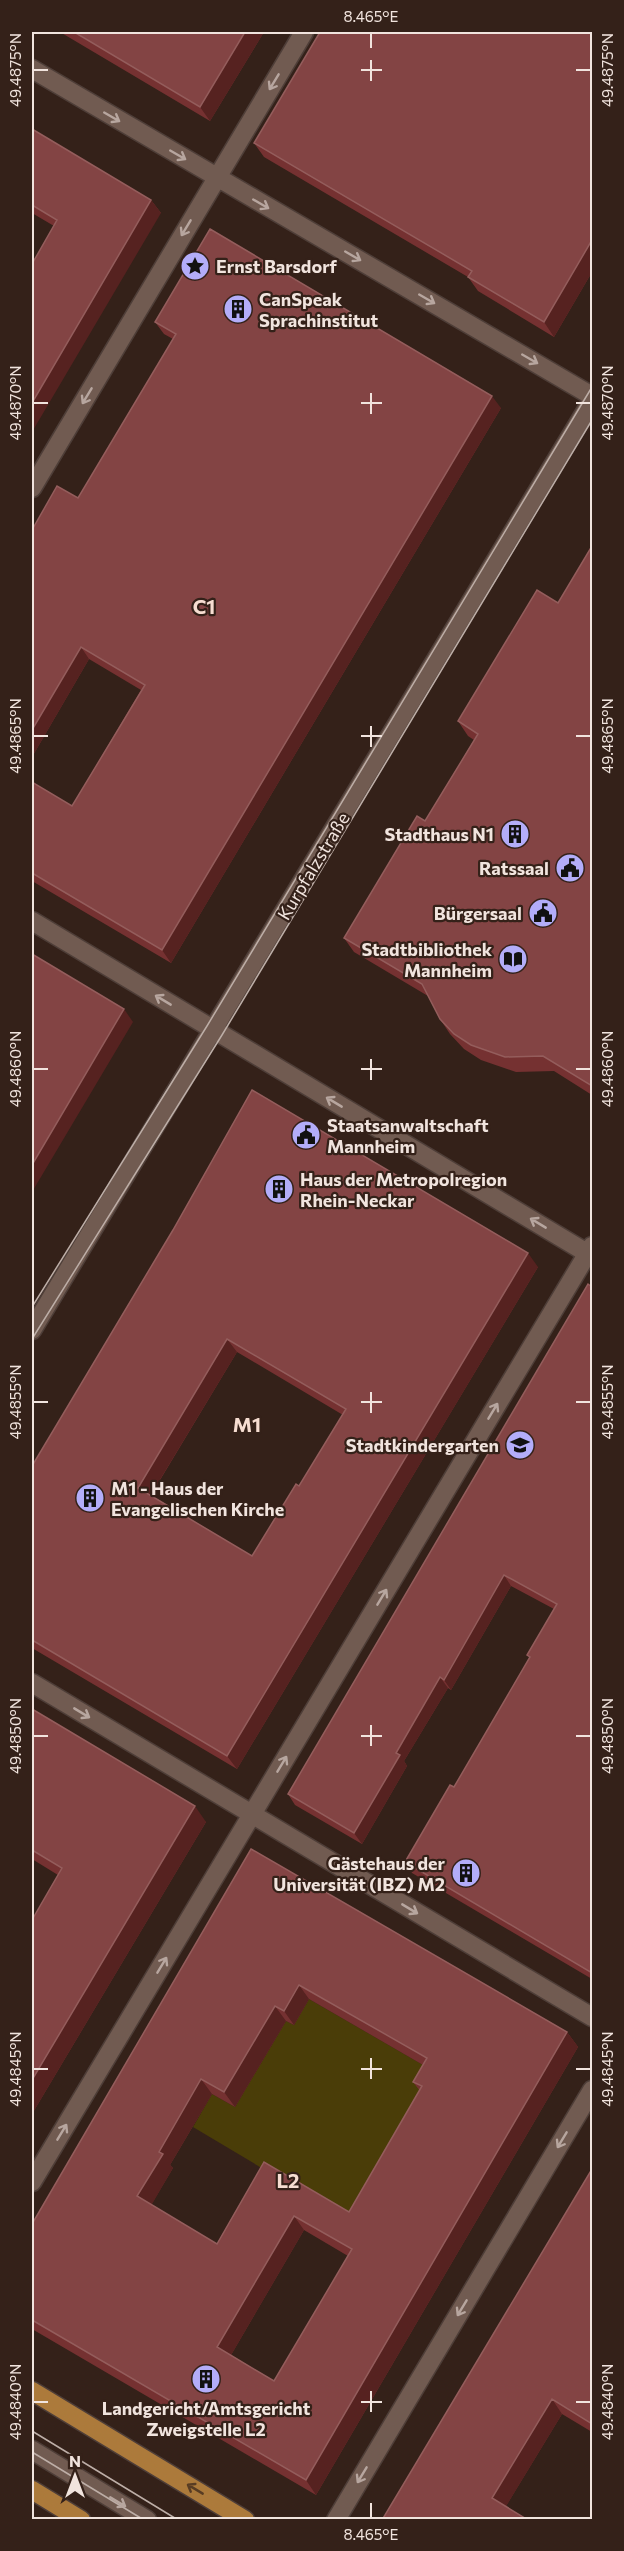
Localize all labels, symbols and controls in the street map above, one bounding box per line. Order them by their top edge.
text: 8.465°E [344,7,399,25]
text: 49.4875°N [6,33,24,107]
text: 49.4875°N [598,33,616,107]
one-way arrow [268,73,280,90]
one-way arrow [103,111,120,123]
one-way arrow [169,149,186,161]
one-way arrow [252,199,270,210]
one-way arrow [180,219,192,236]
place icon: Ernst Barsdorf [179,250,211,282]
one-way arrow [344,251,361,263]
place label: Ernst Barsdorf [216,255,338,277]
place label: CanSpeak Sprachinstitut [259,288,379,331]
building icon: CanSpeak Sprachinstitut [222,293,254,325]
one-way arrow [418,294,435,306]
one-way arrow [522,354,539,366]
text: 49.4870°N [6,365,24,441]
text: 49.4870°N [598,365,616,441]
one-way arrow [80,387,92,404]
district label: C1 [193,594,215,618]
text: 49.4865°N [6,698,24,774]
text: 49.4865°N [598,698,616,774]
street label: Kurpfalzstraße [272,808,354,924]
building icon: Stadthaus N1 [499,818,531,850]
place label: Stadthaus N1 [385,823,494,845]
public building icon: Ratssaal [554,852,586,884]
place label: Ratssaal [479,857,549,879]
public building icon: Bürgersaal [527,897,559,929]
place label: Bürgersaal [434,902,522,924]
place label: Stadtbibliothek Mannheim [361,938,493,981]
library icon: Stadtbibliothek Mannheim [497,943,529,975]
one-way arrow [155,994,172,1006]
text: 49.4860°N [6,1031,24,1107]
text: 49.4860°N [598,1031,616,1107]
one-way arrow [326,1095,343,1107]
place label: Staatsanwaltschaft Mannheim [327,1114,489,1157]
public building icon: Staatsanwaltschaft Mannheim [290,1119,322,1151]
place label: Haus der Metropolregion Rhein-Neckar [300,1168,507,1211]
building icon: Haus der Metropolregion Rhein-Neckar [263,1173,295,1205]
one-way arrow [530,1217,547,1229]
text: 49.4855°N [6,1365,24,1439]
text: 49.4855°N [598,1365,616,1439]
one-way arrow [488,1403,500,1420]
district label: M1 [233,1412,261,1436]
school or university icon: Stadtkindergarten [504,1429,536,1461]
place label: Stadtkindergarten [346,1434,499,1456]
place label: M1 - Haus der Evangelischen Kirche [111,1477,284,1520]
building icon: M1 - Haus der Evangelischen Kirche [74,1482,106,1514]
one-way arrow [376,1589,388,1606]
text: 49.4850°N [6,1698,24,1774]
text: 49.4850°N [598,1698,616,1774]
one-way arrow [73,1707,90,1719]
one-way arrow [276,1756,288,1773]
place label: Gästehaus der Universität (IBZ) M2 [273,1852,446,1895]
building icon: Gästehaus der Universität (IBZ) M2 [450,1857,482,1889]
one-way arrow [401,1903,418,1915]
one-way arrow [156,1957,168,1974]
text: 49.4845°N [6,2031,24,2107]
text: 49.4845°N [598,2031,616,2107]
one-way arrow [56,2124,68,2141]
one-way arrow [556,2131,568,2148]
district label: L2 [277,2168,300,2192]
one-way arrow [456,2299,468,2316]
building icon: Landgericht/Amtsgericht Zweigstelle L2 [190,2363,222,2395]
text: 49.4840°N [6,2364,24,2440]
text: 49.4840°N [598,2364,616,2440]
place label: Landgericht/Amtsgericht Zweigstelle L2 [102,2397,311,2440]
north arrow [45,2446,105,2506]
text: N [69,2451,81,2470]
one-way arrow [356,2466,368,2483]
one-way arrow [187,2483,204,2495]
one-way arrow [109,2496,126,2508]
text: 8.465°E [344,2525,399,2543]

